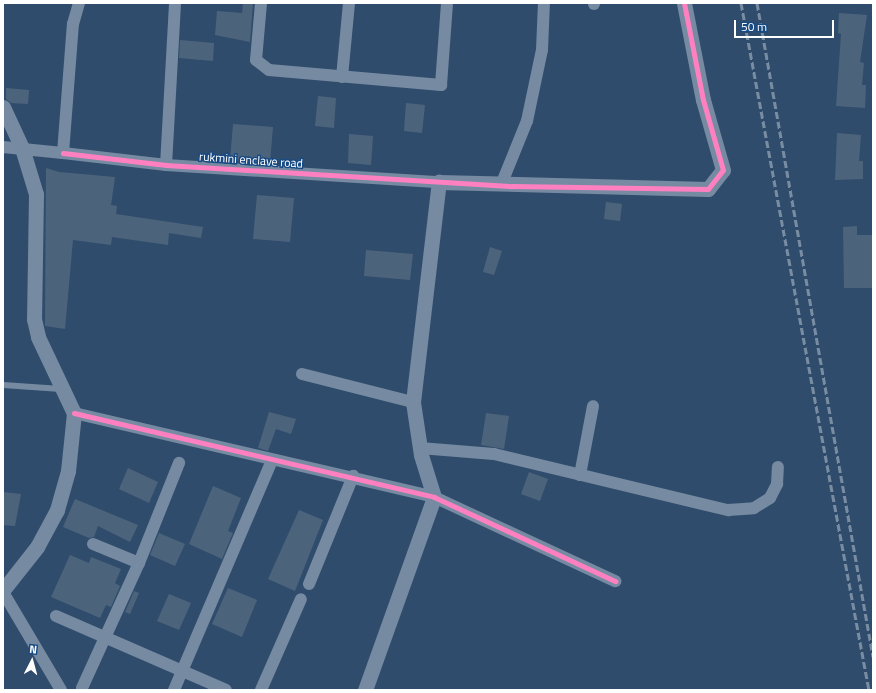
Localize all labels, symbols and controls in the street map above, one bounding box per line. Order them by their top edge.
scale bar [736,12,836,38]
text: 50 m [741,17,767,36]
street label: rukmini enclave road [199,149,303,171]
north arrow [12,641,52,681]
text: N [29,641,38,657]

